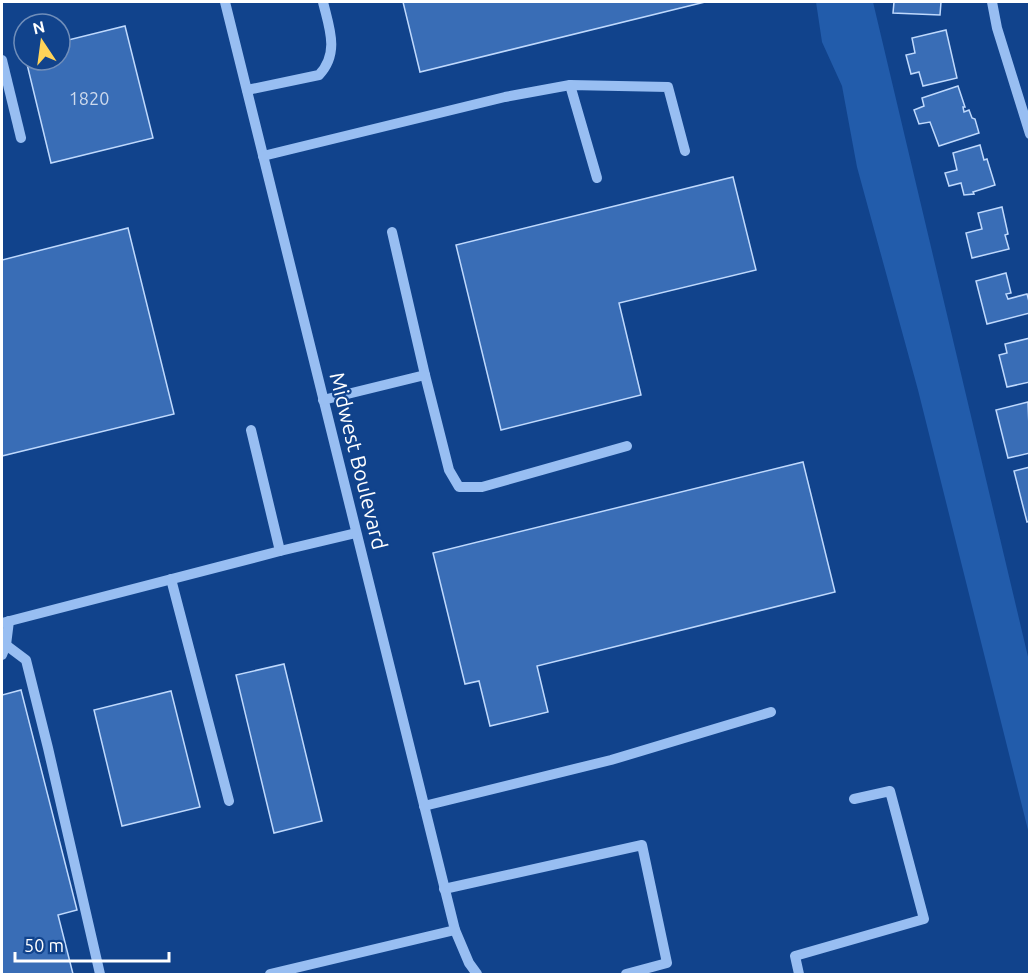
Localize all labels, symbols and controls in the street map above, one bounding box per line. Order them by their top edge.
north arrow [12,12,72,72]
text: N [31,17,46,37]
house number: 1820 [69,88,109,108]
street label: Midwest Boulevard [325,370,393,552]
scale bar [15,925,170,963]
text: 50 m [24,935,64,955]

